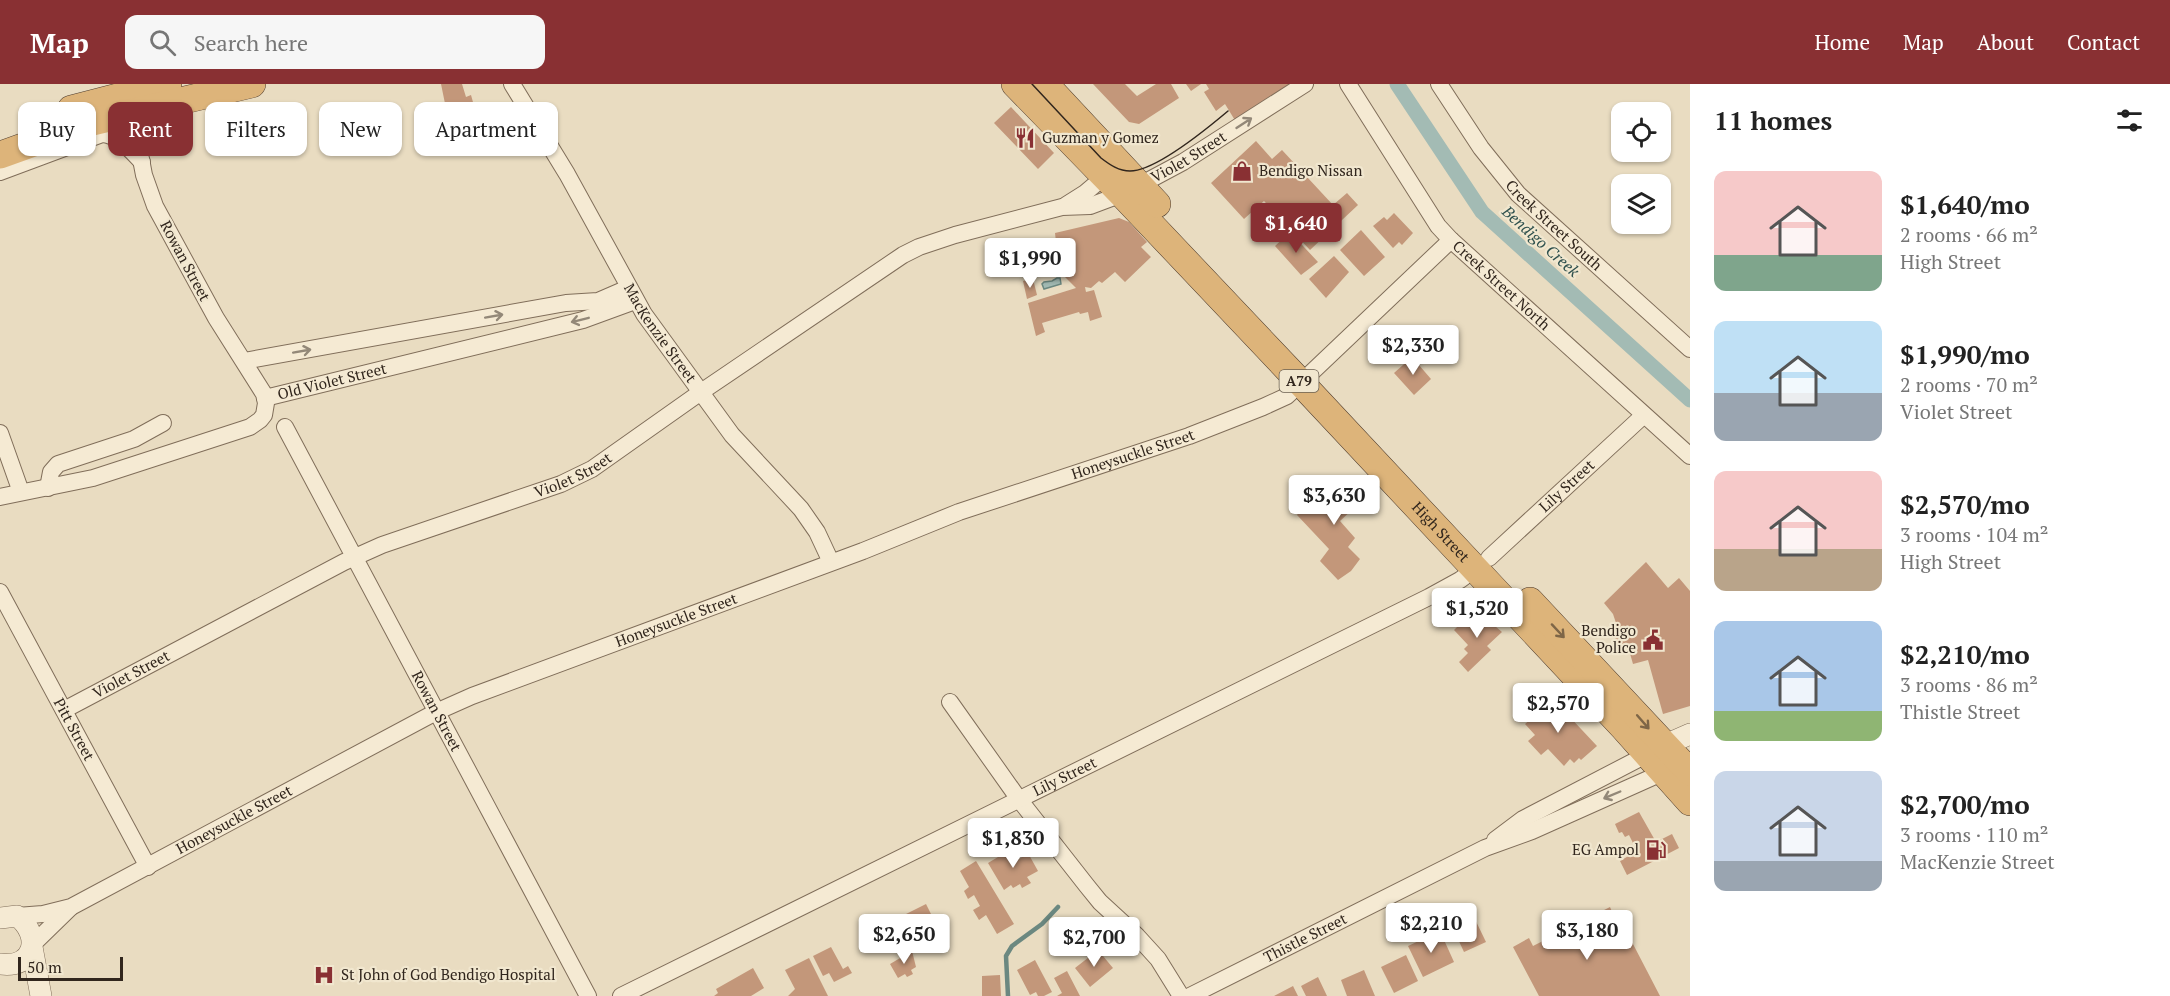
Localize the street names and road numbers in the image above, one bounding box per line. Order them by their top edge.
street label: Violet Street [1147,126,1230,186]
street label: Creek Street South [1502,175,1607,274]
street label: Rowan Street [156,217,216,305]
street label: Creek Street North [1449,235,1555,334]
street label: MacKenzie Street [620,279,702,387]
street label: Old Violet Street [275,357,389,404]
road number: A79 [1280,370,1318,392]
street label: Honeysuckle Street [1068,424,1198,483]
street label: Violet Street [531,447,616,501]
street label: Lily Street [1534,455,1599,516]
street label: High Street [1408,497,1475,566]
street label: Honeysuckle Street [612,587,740,651]
street label: Violet Street [89,645,173,702]
street label: Rowan Street [408,667,467,755]
street label: Pitt Street [50,694,100,764]
street label: Lily Street [1029,752,1100,800]
street label: Honeysuckle Street [172,780,296,858]
street label: Thistle Street [1260,908,1350,966]

